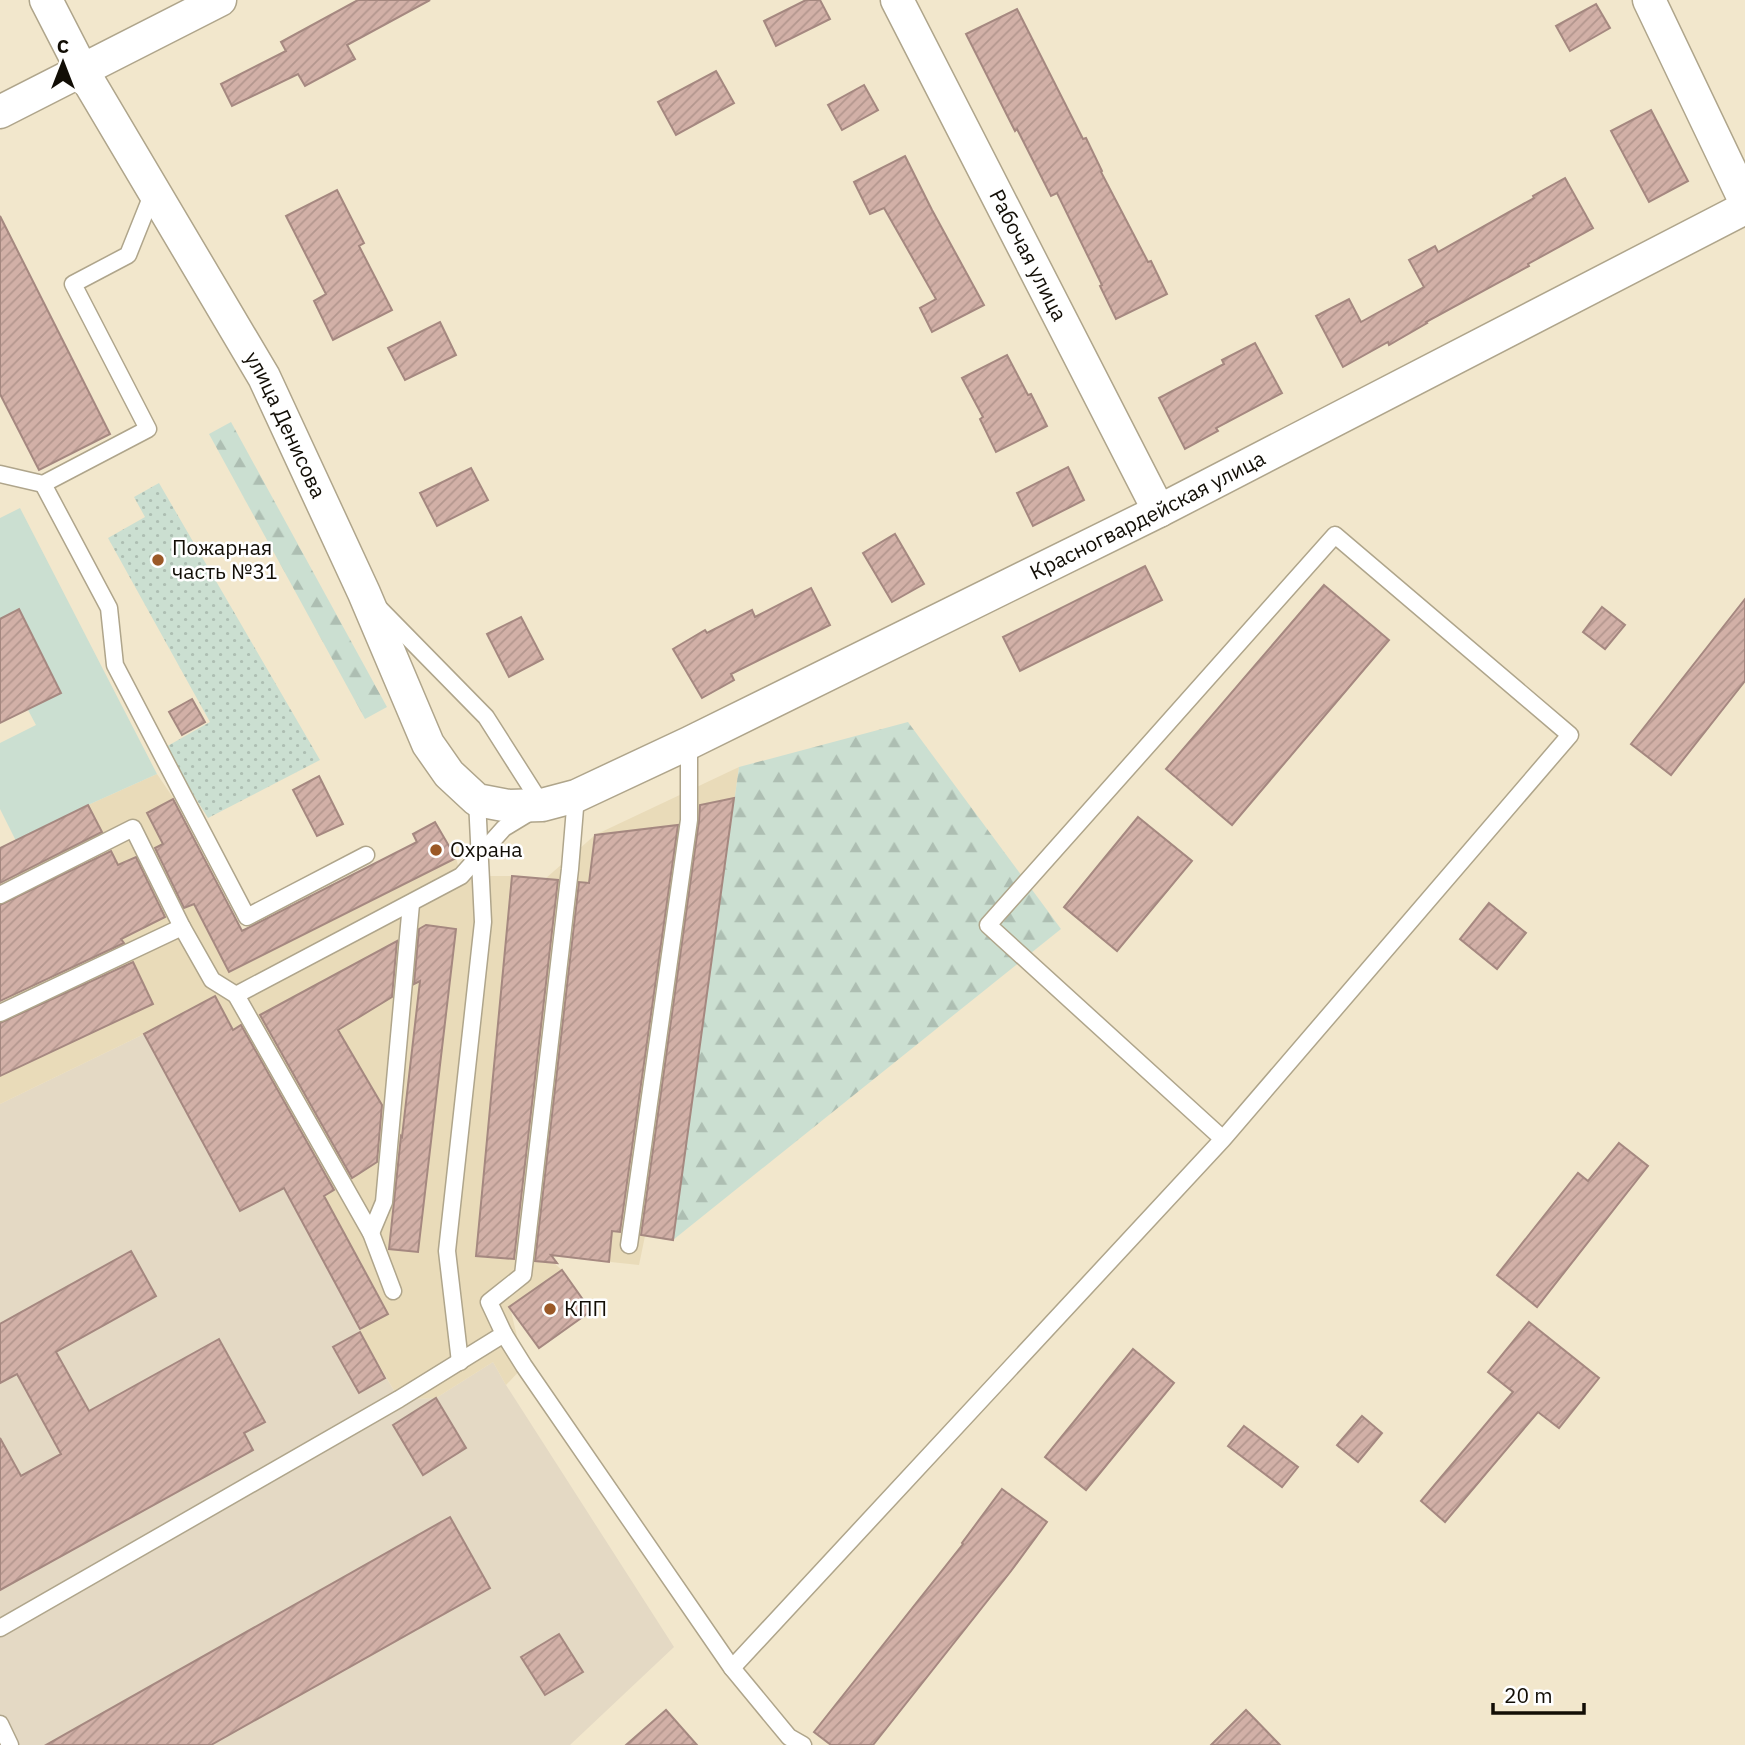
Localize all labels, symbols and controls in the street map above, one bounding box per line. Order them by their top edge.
north arrow [28,28,98,98]
text: С [57,34,69,58]
street label: Рабочая улица [983,184,1074,326]
street label: улица Денисова [239,346,333,502]
street label: Красногвардейская улица [1025,444,1270,586]
place label: Пожарная часть №31 [172,533,278,585]
marker: Пожарная часть №31 [150,552,166,568]
place label: Охрана [450,835,522,863]
marker: Охрана [428,842,444,858]
place label: КПП [564,1294,607,1322]
marker: КПП [542,1301,558,1317]
scale bar [1493,1672,1584,1716]
text: 20 m [1504,1681,1553,1709]

